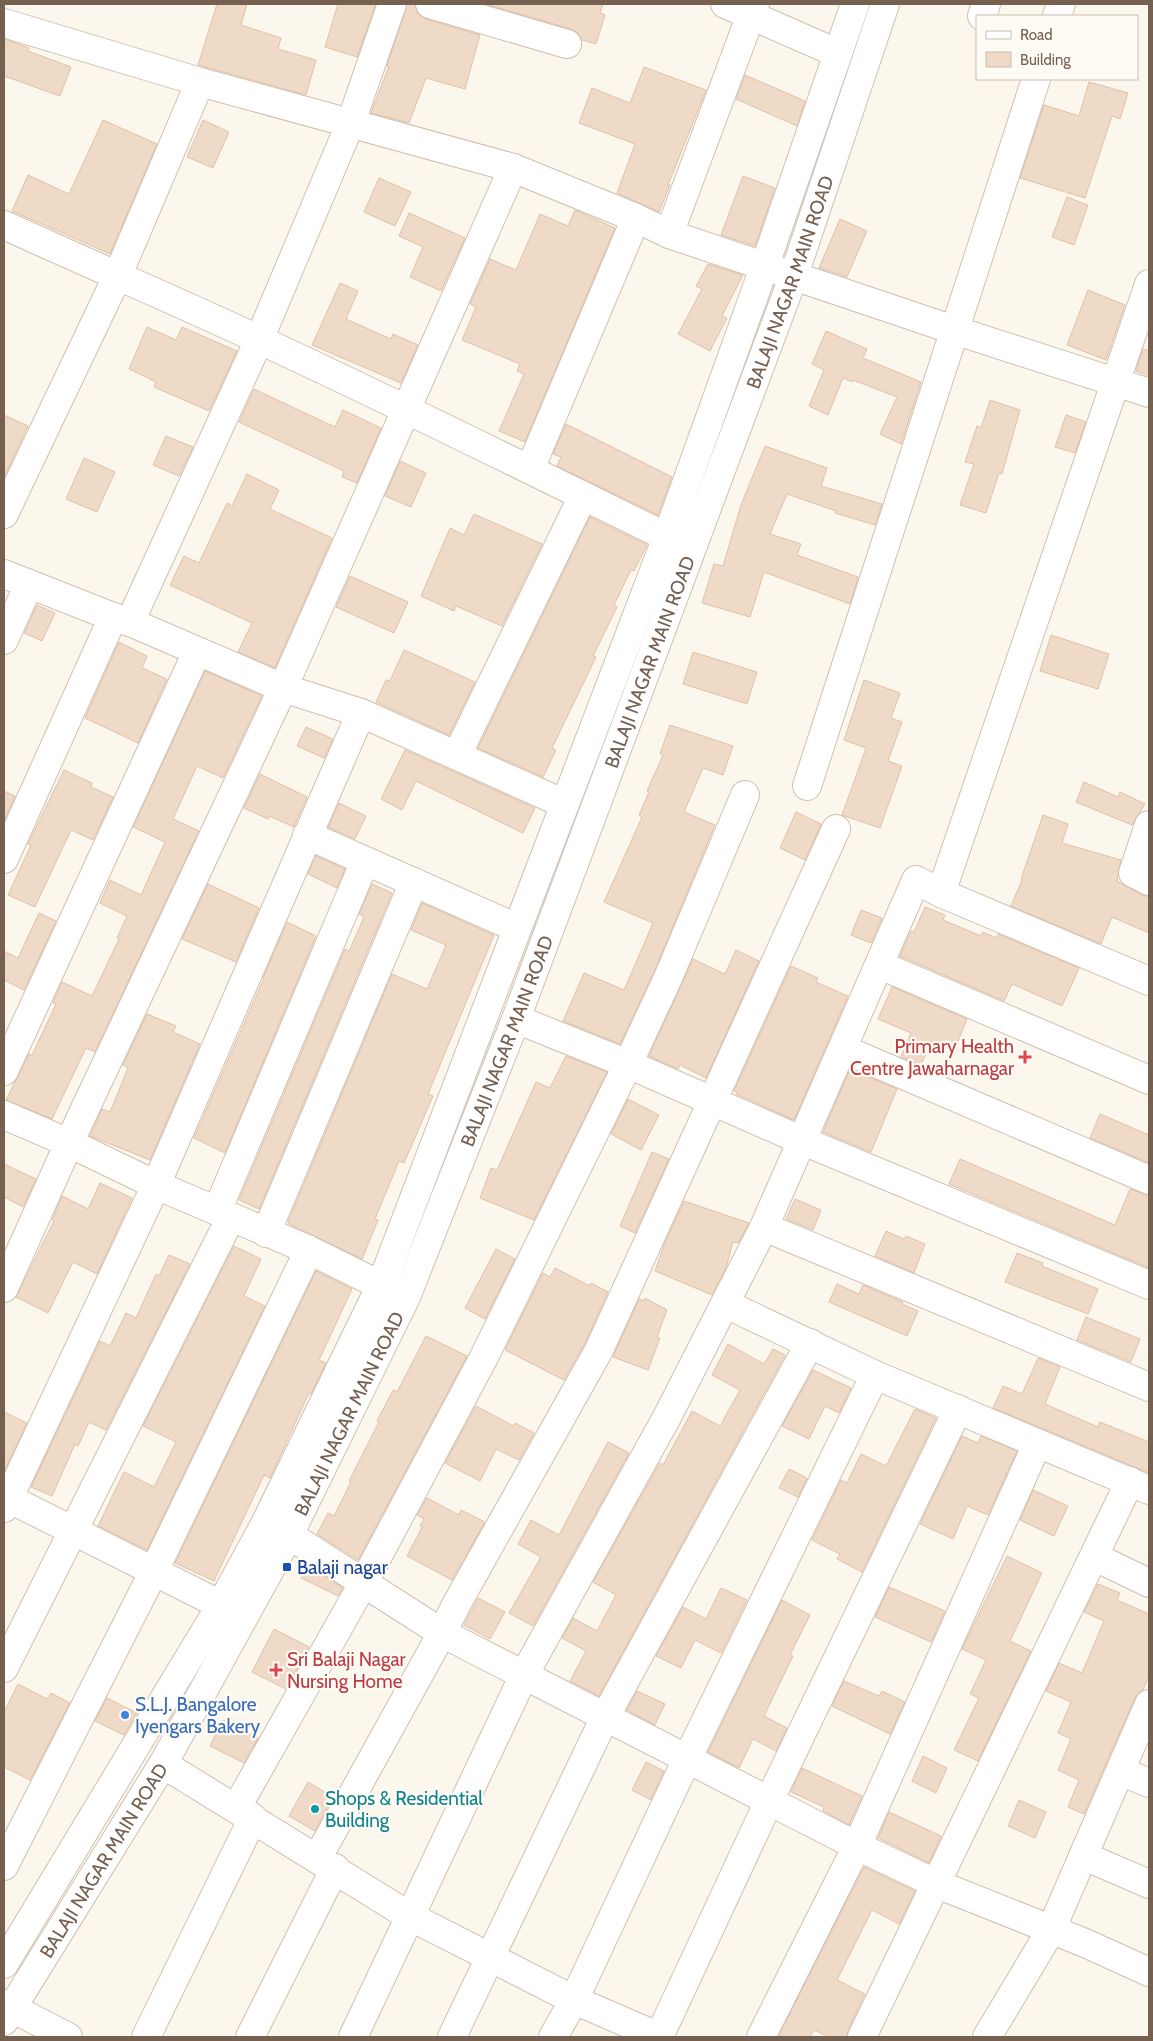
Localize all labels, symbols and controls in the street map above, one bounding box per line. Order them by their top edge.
legend [976,15,1138,80]
text: Road [1020,26,1053,44]
text: Building [1020,51,1071,69]
street label: BALAJI NAGAR MAIN ROAD [742,172,839,392]
street label: BALAJI NAGAR MAIN ROAD [600,553,700,771]
street label: BALAJI NAGAR MAIN ROAD [456,932,558,1150]
place label: Primary Health Centre Jawaharnagar [850,1035,1014,1080]
marker: Primary Health Centre Jawaharnagar [1018,1050,1032,1064]
street label: BALAJI NAGAR MAIN ROAD [289,1308,409,1520]
place label: Balaji nagar [297,1556,388,1579]
marker: Balaji nagar [281,1561,293,1573]
place label: Sri Balaji Nagar Nursing Home [287,1648,406,1693]
marker: Sri Balaji Nagar Nursing Home [269,1663,283,1677]
place label: S.L.J. Bangalore Iyengars Bakery [135,1693,260,1738]
marker: S.L.J. Bangalore Iyengars Bakery [119,1709,131,1721]
street label: BALAJI NAGAR MAIN ROAD [35,1759,173,1962]
place label: Shops & Residential Building [325,1787,483,1832]
marker: Shops & Residential Building [309,1803,321,1815]

